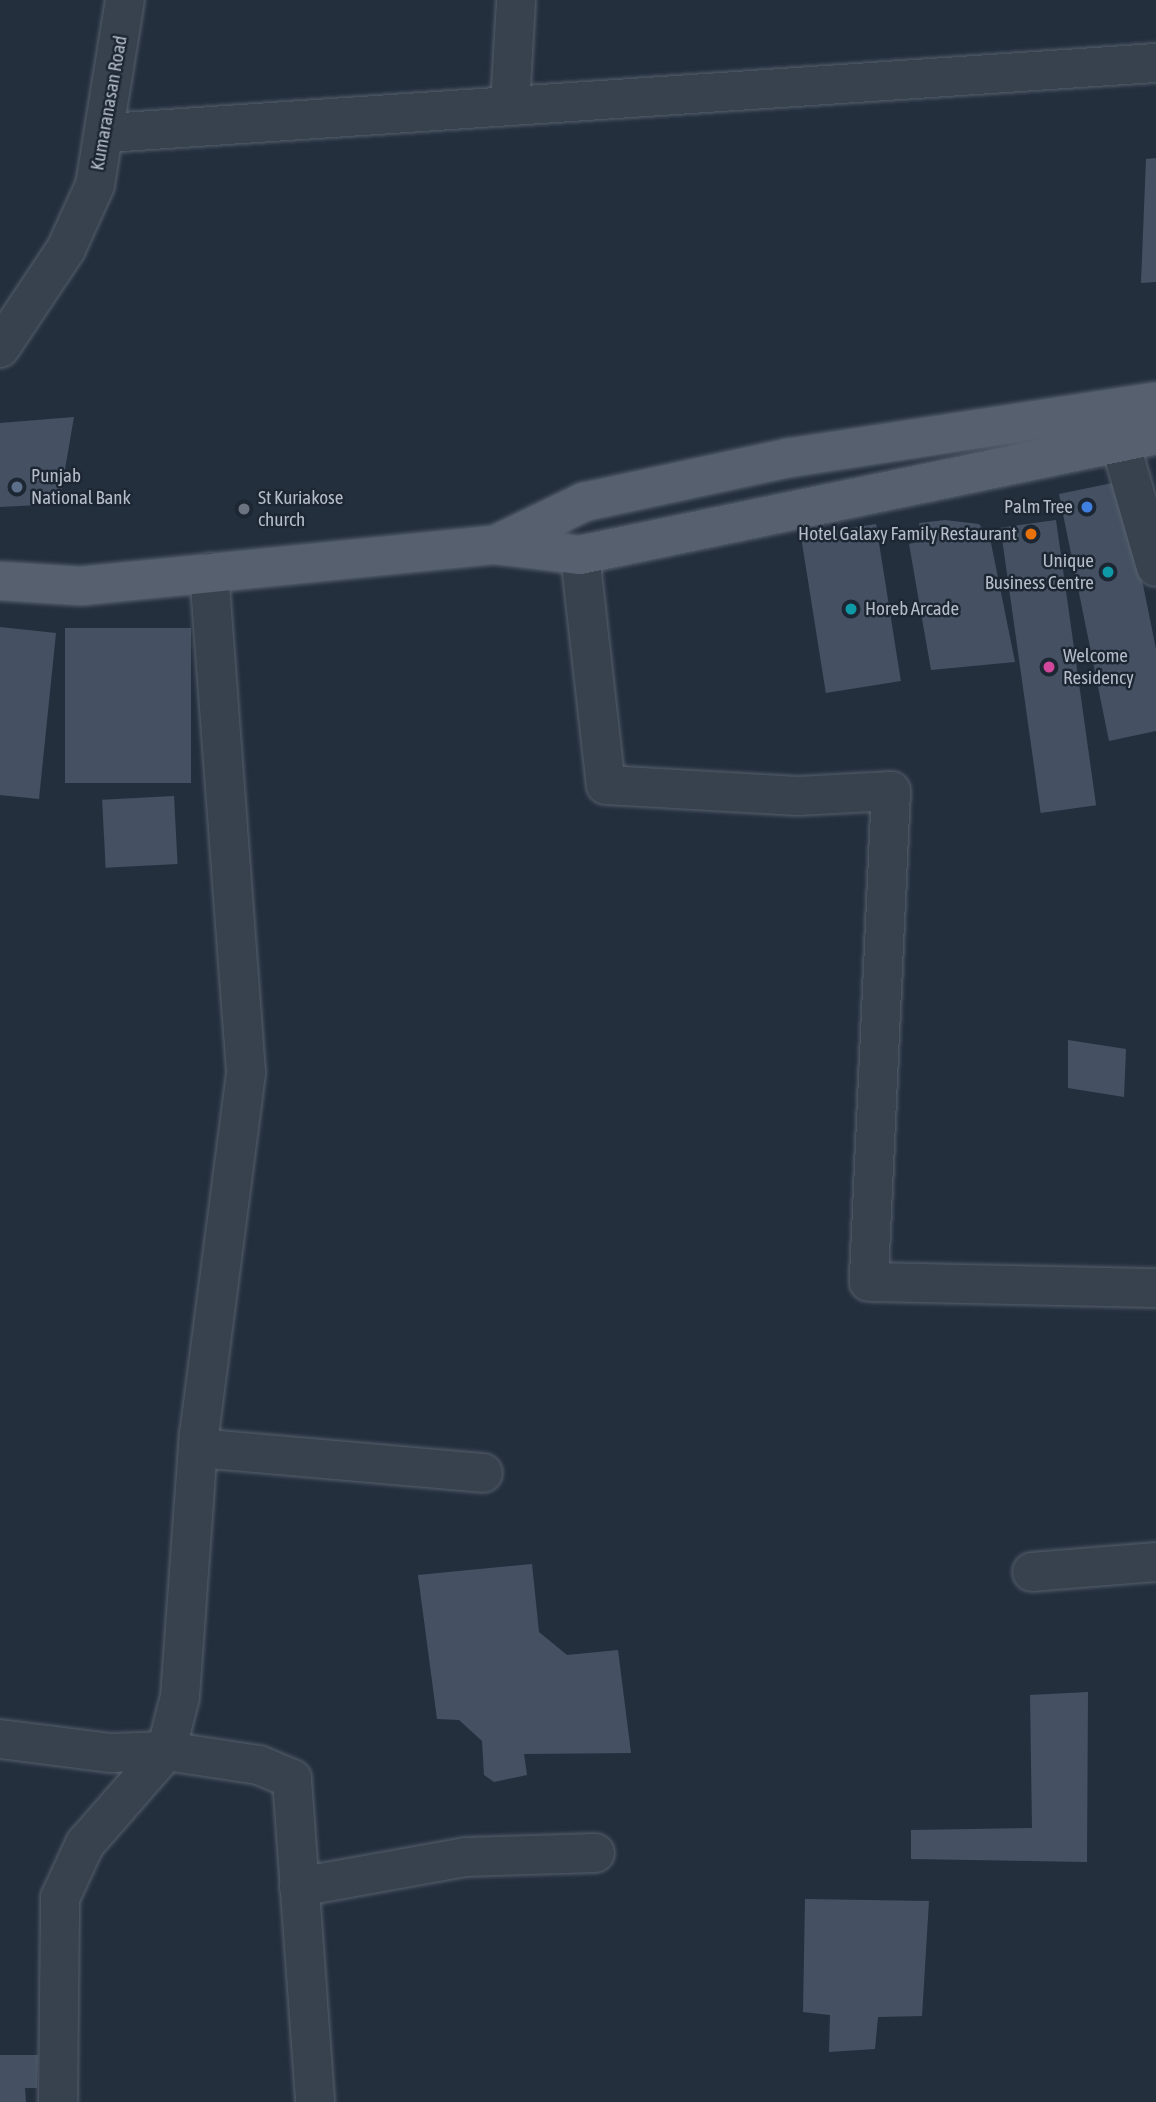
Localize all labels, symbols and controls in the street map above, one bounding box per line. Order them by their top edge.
street label: Kumaranasan Road [86,34,132,172]
place label: Punjab National Bank [31,465,131,509]
marker: Punjab National Bank [9,479,25,495]
place label: St Kuriakose church [258,487,343,531]
place label: Palm Tree [1004,496,1073,518]
marker: Palm Tree [1079,499,1095,515]
marker: St Kuriakose church [236,501,252,517]
place label: Hotel Galaxy Family Restaurant [798,523,1017,545]
marker: Hotel Galaxy Family Restaurant [1023,526,1039,542]
place label: Unique Business Centre [985,550,1094,594]
marker: Unique Business Centre [1100,564,1116,580]
place label: Horeb Arcade [865,598,959,620]
marker: Horeb Arcade [843,601,859,617]
place label: Welcome Residency [1063,645,1134,689]
marker: Welcome Residency [1041,659,1057,675]

